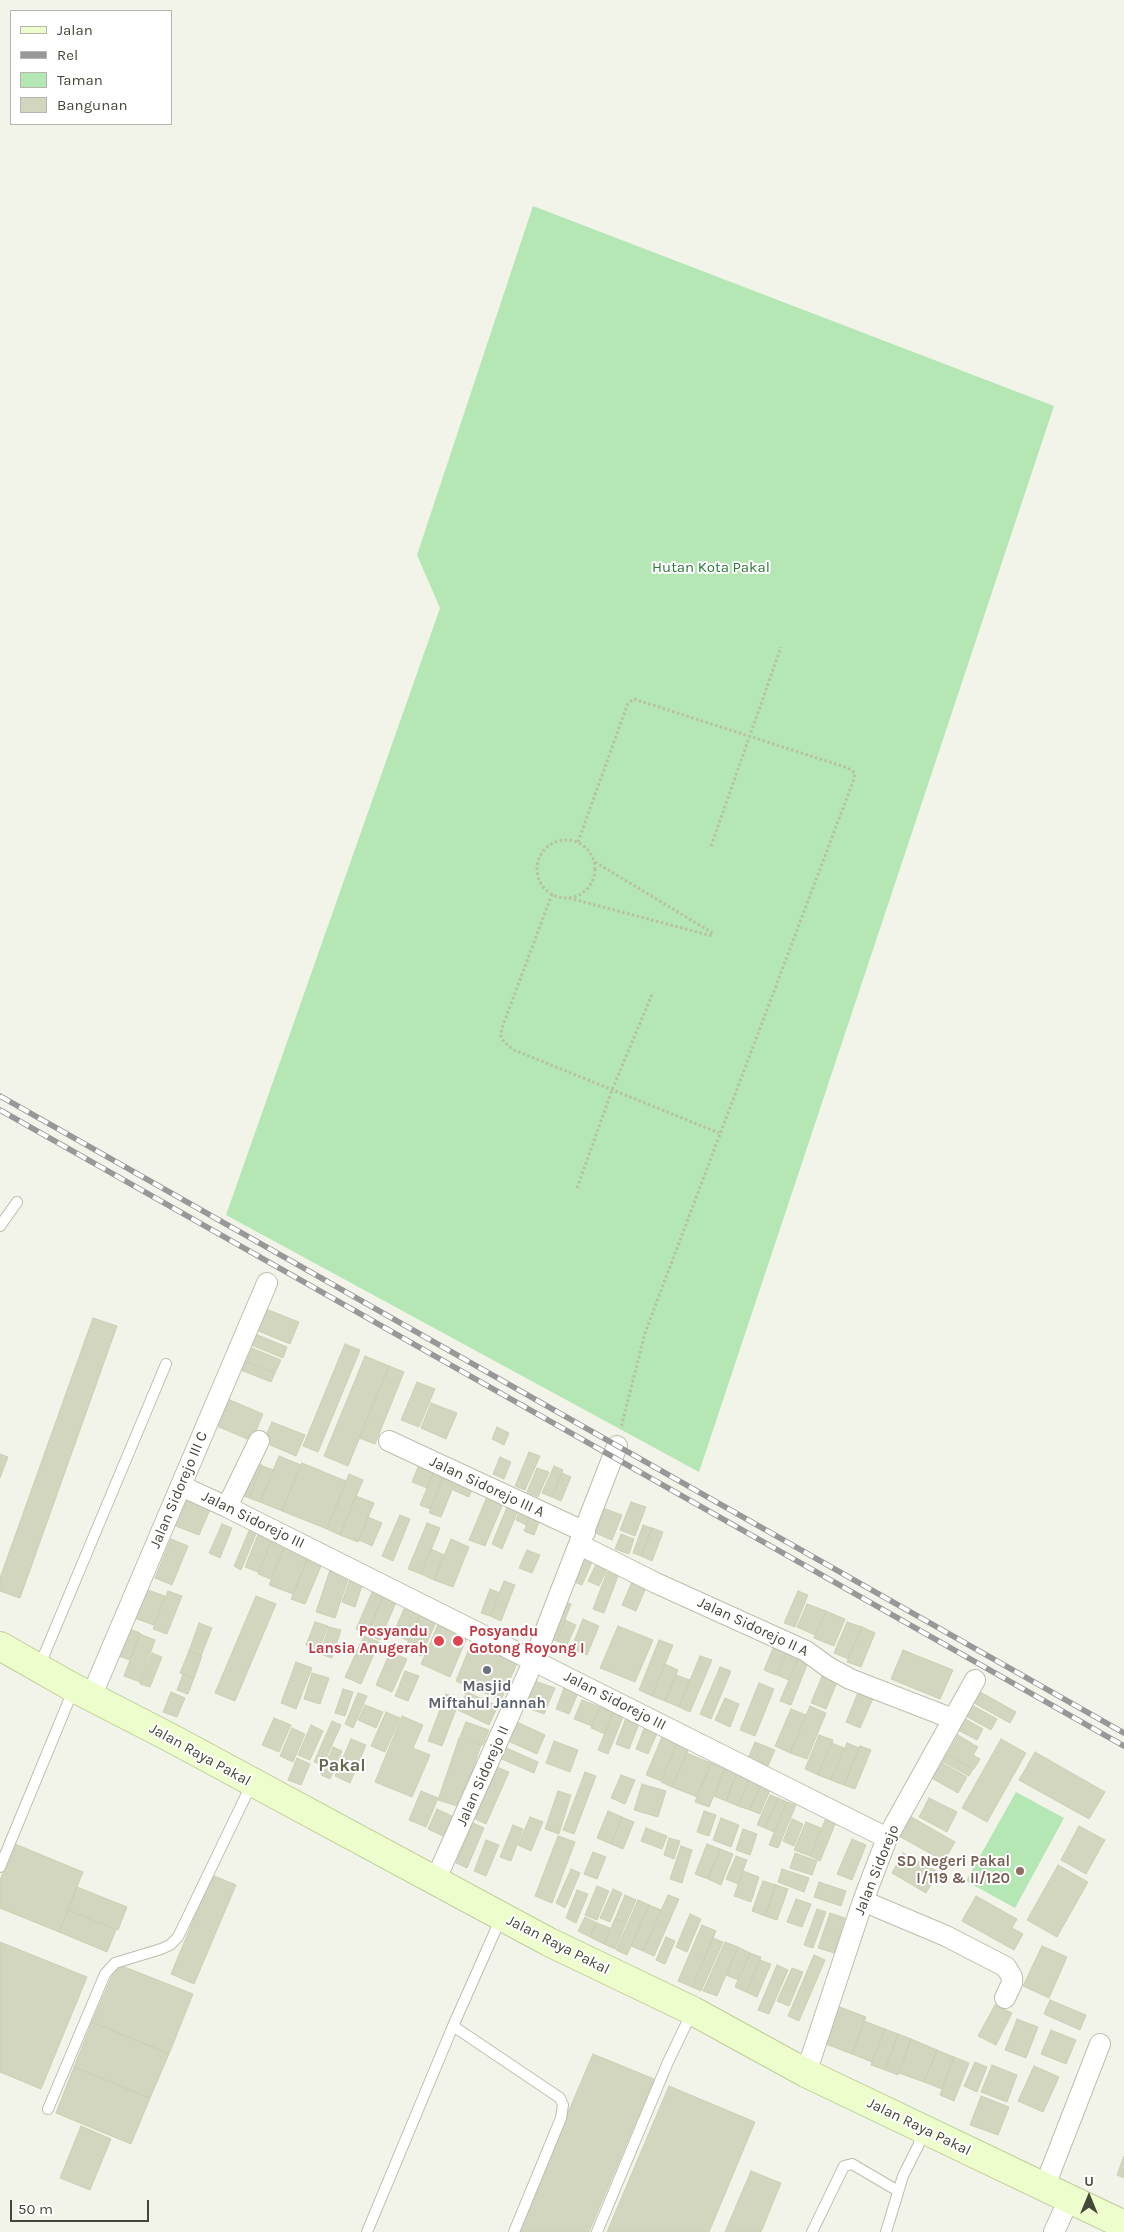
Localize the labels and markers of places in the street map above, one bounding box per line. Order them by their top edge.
place label: Posyandu Lansia Anugerah [308,1623,428,1658]
place label: Posyandu Gotong Royong I [469,1623,585,1658]
marker: Posyandu Lansia Anugerah [432,1634,446,1648]
marker: Posyandu Gotong Royong I [451,1634,465,1648]
marker: Masjid Miftahul Jannah [481,1664,493,1676]
place label: Masjid Miftahul Jannah [428,1678,546,1713]
place label: SD Negeri Pakal I/119 & II/120 [897,1853,1010,1888]
marker: SD Negeri Pakal I/119 & II/120 [1014,1865,1026,1877]

